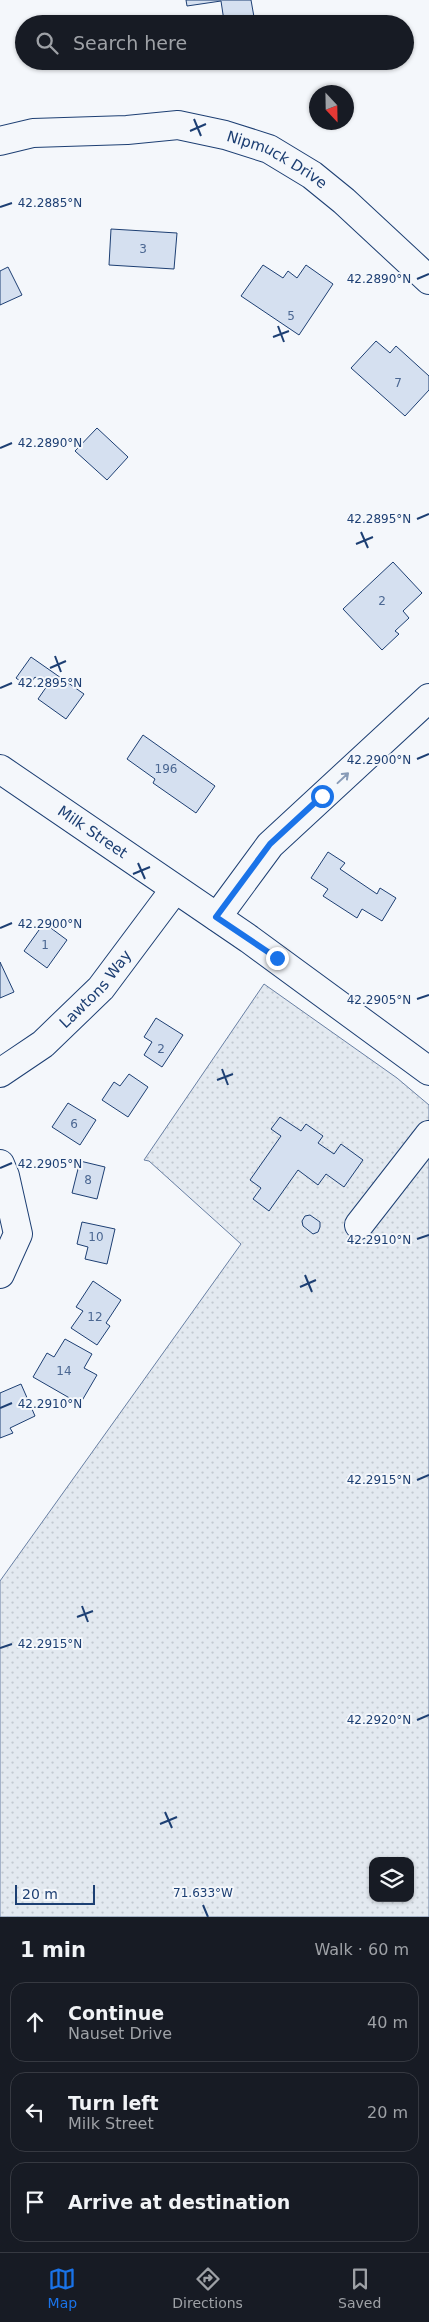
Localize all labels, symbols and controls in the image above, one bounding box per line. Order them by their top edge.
search box [15,15,414,70]
icon: search [33,29,61,57]
text: Search here [73,32,187,54]
north arrow [309,85,354,130]
street label: Nipmuck Drive [224,127,331,193]
text: 42.2885°N [18,196,82,210]
house number: 3 [139,242,147,256]
text: 42.2890°N [347,272,411,286]
house number: 5 [287,309,295,323]
house number: 7 [394,376,402,390]
text: 42.2890°N [18,436,82,450]
text: 42.2895°N [347,512,411,526]
house number: 2 [378,594,386,608]
text: 42.2895°N [18,676,82,690]
text: 42.2900°N [347,753,411,767]
house number: 196 [155,762,177,776]
one-way arrow [336,772,349,784]
route start [311,785,334,808]
street label: Milk Street [54,802,131,862]
text: 42.2900°N [18,917,82,931]
house number: 1 [41,938,49,952]
street label: Lawtons Way [56,946,135,1032]
route end [266,947,289,970]
text: 42.2905°N [347,993,411,1007]
house number: 2 [157,1042,165,1056]
house number: 6 [70,1117,78,1131]
text: 42.2905°N [18,1157,82,1171]
house number: 8 [84,1173,92,1187]
house number: 10 [88,1230,104,1244]
text: 42.2910°N [347,1233,411,1247]
house number: 12 [87,1310,103,1324]
house number: 14 [56,1364,72,1378]
text: 42.2910°N [18,1397,82,1411]
text: 42.2915°N [347,1473,411,1487]
text: 42.2915°N [18,1637,82,1651]
text: 42.2920°N [347,1713,411,1727]
map controls [369,1857,414,1902]
button: layers [369,1857,414,1902]
scale bar [15,1882,95,1905]
text: 20 m [22,1886,58,1902]
text: 71.633°W [173,1886,233,1900]
text: 1 min [20,1938,86,1962]
text: Walk · 60 m [314,1940,409,1959]
text: Continue [68,2002,164,2024]
icon: ahead [21,2008,49,2036]
text: 40 m [367,2013,408,2032]
text: Nauset Drive [68,2024,172,2043]
text: Turn left [68,2092,159,2114]
icon: left [21,2098,49,2126]
text: 20 m [367,2103,408,2122]
text: Milk Street [68,2114,154,2133]
icon: arrive [21,2188,49,2216]
text: Arrive at destination [68,2191,290,2213]
tab: Map [48,2265,77,2311]
tab: Directions [172,2265,243,2311]
tab: Saved [338,2265,381,2311]

